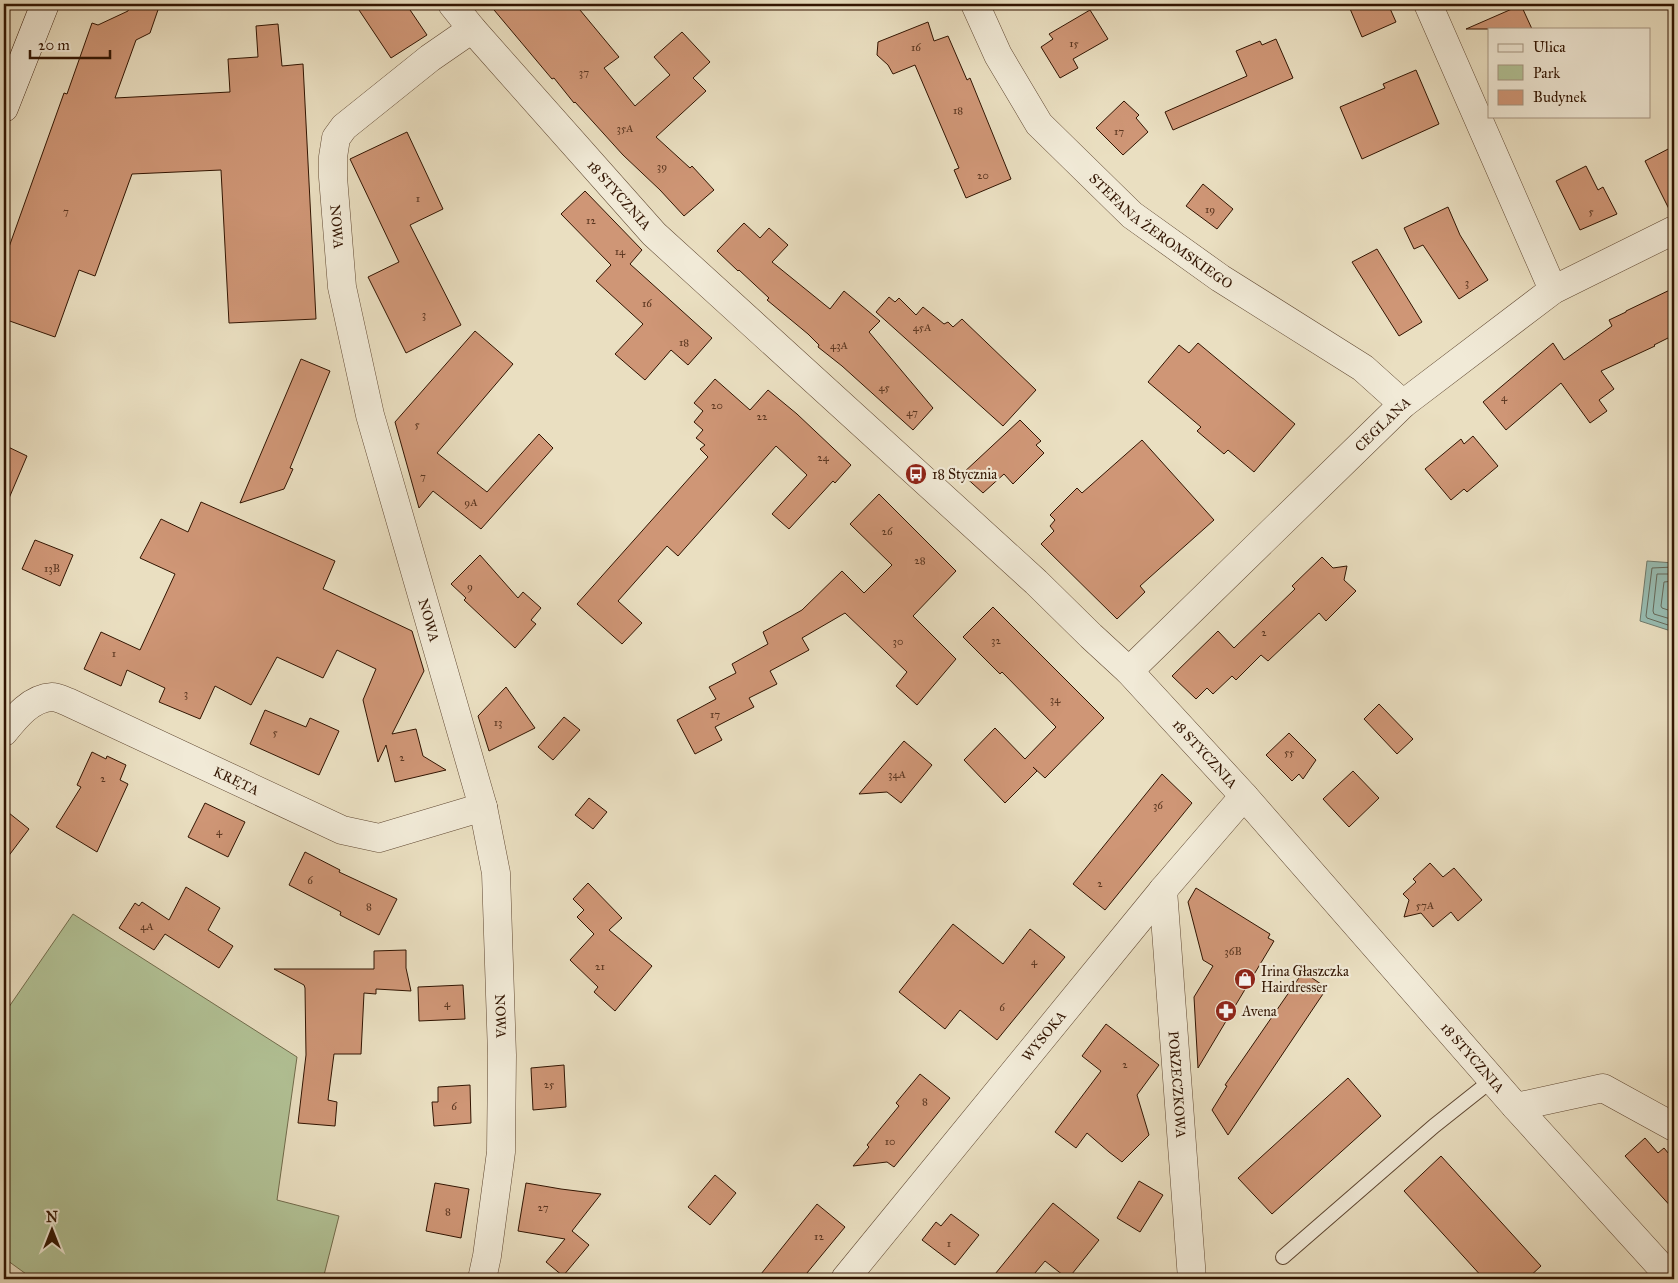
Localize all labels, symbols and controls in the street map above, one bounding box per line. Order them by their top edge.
scale bar [30,28,110,60]
legend [1488,28,1650,118]
text: 20 m [38,36,70,54]
house number: 15 [1069,37,1079,50]
text: Ulica [1533,38,1566,56]
house number: 16 [911,41,921,54]
text: Park [1533,64,1560,82]
house number: 37 [579,66,589,79]
text: Budynek [1533,88,1587,106]
house number: 18 [953,104,963,117]
house number: 35A [617,122,634,135]
house number: 17 [1114,125,1124,138]
street label: 18 STYCZNIA [584,157,655,234]
house number: 39 [657,160,667,173]
house number: 20 [977,169,989,182]
street label: STEFANA ŻEROMSKIEGO [1086,169,1236,292]
house number: 1 [416,192,420,205]
house number: 19 [1205,203,1215,216]
street label: NOWA [327,204,347,250]
house number: 7 [63,205,69,218]
house number: 5 [1588,205,1594,218]
house number: 12 [586,214,596,227]
house number: 14 [615,245,626,258]
house number: 3 [1465,276,1469,289]
house number: 16 [642,297,652,310]
house number: 3 [422,308,426,321]
house number: 45A [913,321,932,334]
house number: 18 [679,336,689,349]
house number: 43A [830,339,849,352]
house number: 45 [878,381,890,394]
house number: 4 [1501,391,1508,404]
street label: CEGLANA [1351,393,1414,455]
house number: 20 [711,399,723,412]
house number: 47 [906,406,918,419]
house number: 22 [757,410,768,423]
house number: 5 [414,418,420,431]
house number: 24 [817,451,830,464]
bus stop icon: 18 Stycznia [904,462,928,486]
place label: 18 Stycznia [932,466,997,483]
house number: 7 [420,470,426,483]
house number: 9A [464,496,478,509]
house number: 26 [881,525,893,538]
house number: 28 [914,554,926,567]
house number: 13B [44,562,60,575]
house number: 9 [467,580,473,593]
street label: NOWA [415,596,444,644]
house number: 2 [1261,626,1267,639]
house number: 32 [991,634,1001,647]
house number: 30 [893,635,903,648]
house number: 1 [112,647,116,660]
house number: 3 [184,687,188,700]
house number: 34 [1050,693,1061,706]
house number: 17 [710,708,720,721]
house number: 13 [494,716,502,729]
street label: 18 STYCZNIA [1169,716,1241,792]
house number: 5 [272,726,278,739]
house number: 55 [1284,746,1294,759]
house number: 2 [399,751,405,764]
street label: KRĘTA [211,763,263,799]
house number: 34A [888,768,907,781]
house number: 2 [100,772,106,785]
house number: 36 [1153,799,1163,812]
house number: 4 [216,825,223,838]
house number: 6 [307,874,313,887]
house number: 2 [1097,877,1103,890]
house number: 57A [1416,899,1435,912]
house number: 8 [366,900,372,913]
house number: 4A [140,920,154,933]
house number: 36B [1224,945,1242,958]
house number: 4 [1031,955,1038,968]
house number: 21 [595,960,605,973]
place label: Irina Głaszczka Hairdresser [1261,963,1349,996]
shop icon: Irina Głaszczka Hairdresser [1233,967,1257,991]
street label: NOWA [491,994,510,1039]
house number: 4 [444,997,451,1010]
pharmacy icon: Avena [1214,999,1238,1023]
house number: 6 [999,1001,1005,1014]
place label: Avena [1241,1003,1277,1020]
street label: WYSOKA [1018,1007,1070,1065]
street label: 18 STYCZNIA [1437,1019,1508,1097]
street label: PORZECZKOWA [1165,1030,1190,1139]
house number: 2 [1122,1058,1128,1071]
house number: 25 [544,1078,554,1091]
house number: 8 [922,1095,928,1108]
house number: 6 [451,1100,457,1113]
house number: 10 [885,1135,895,1148]
house number: 27 [538,1201,549,1214]
house number: 8 [445,1205,451,1218]
north arrow [28,1206,78,1256]
text: N [46,1209,58,1226]
house number: 12 [814,1230,824,1243]
house number: 1 [947,1237,951,1250]

